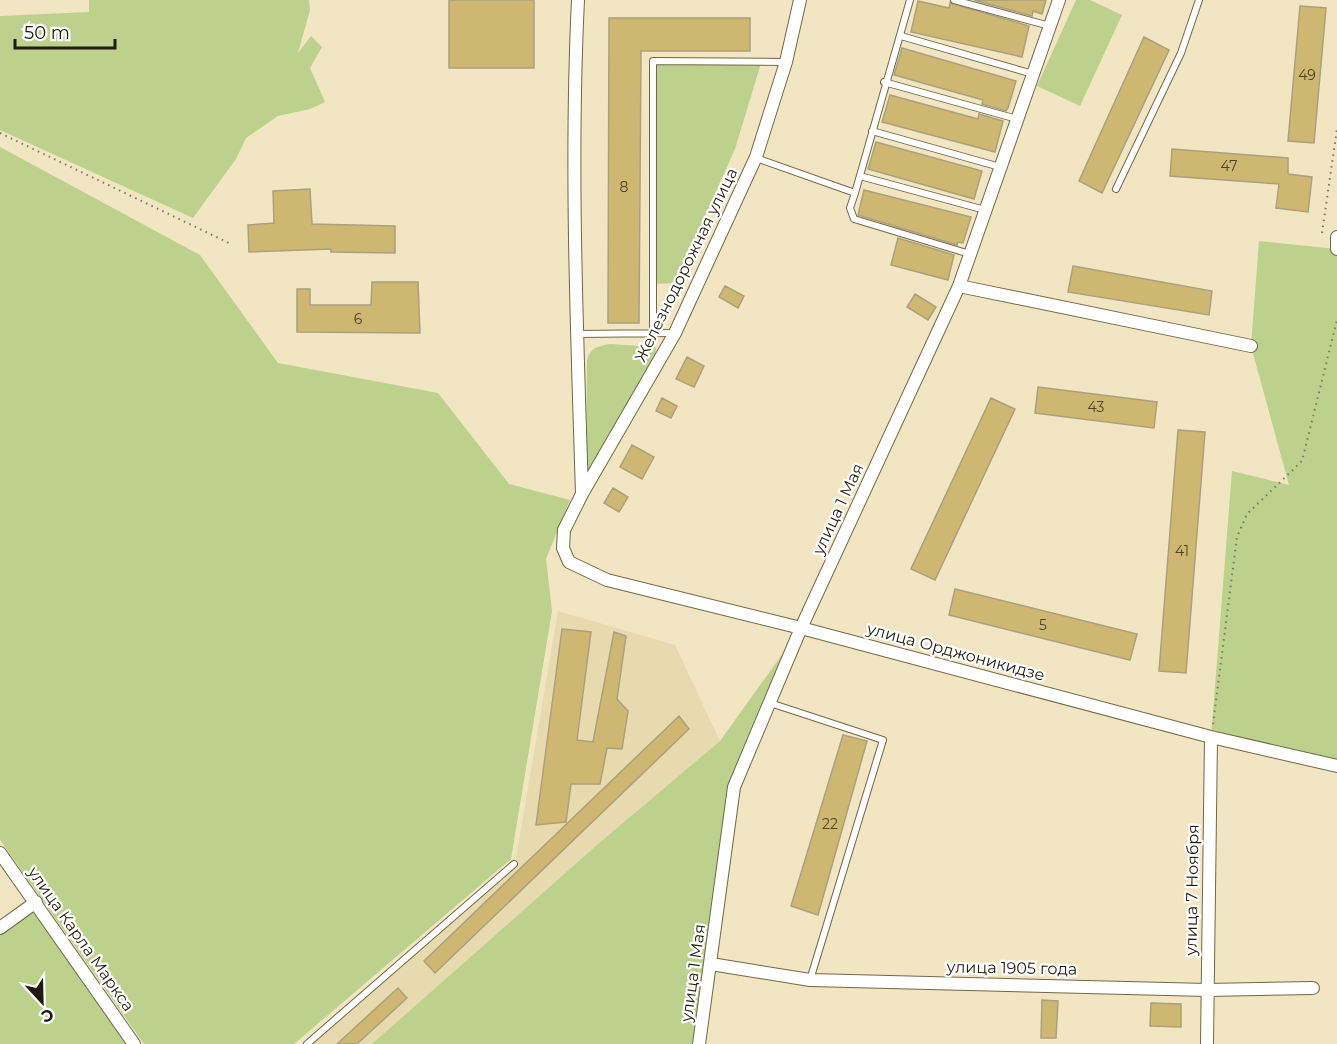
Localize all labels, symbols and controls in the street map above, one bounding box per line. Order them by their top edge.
scale bar [15,12,116,50]
text: 50 m [24,22,70,44]
house number: 49 [1298,66,1316,84]
house number: 47 [1221,157,1237,175]
street label: Железнодорожная улица [631,165,741,365]
house number: 8 [620,178,629,196]
house number: 6 [354,310,363,328]
house number: 43 [1088,398,1105,416]
street label: улица 1 Мая [808,460,867,559]
house number: 41 [1175,542,1189,560]
house number: 5 [1039,616,1047,634]
street label: улица Орджоникидзе [864,619,1047,685]
house number: 22 [822,815,838,833]
street label: улица 7 Ноября [1181,824,1203,957]
street label: улица Карла Маркса [23,862,138,1015]
street label: улица 1 Мая [677,923,709,1024]
street label: улица 1905 года [946,957,1077,979]
north arrow [12,972,72,1032]
text: С [38,1004,56,1027]

